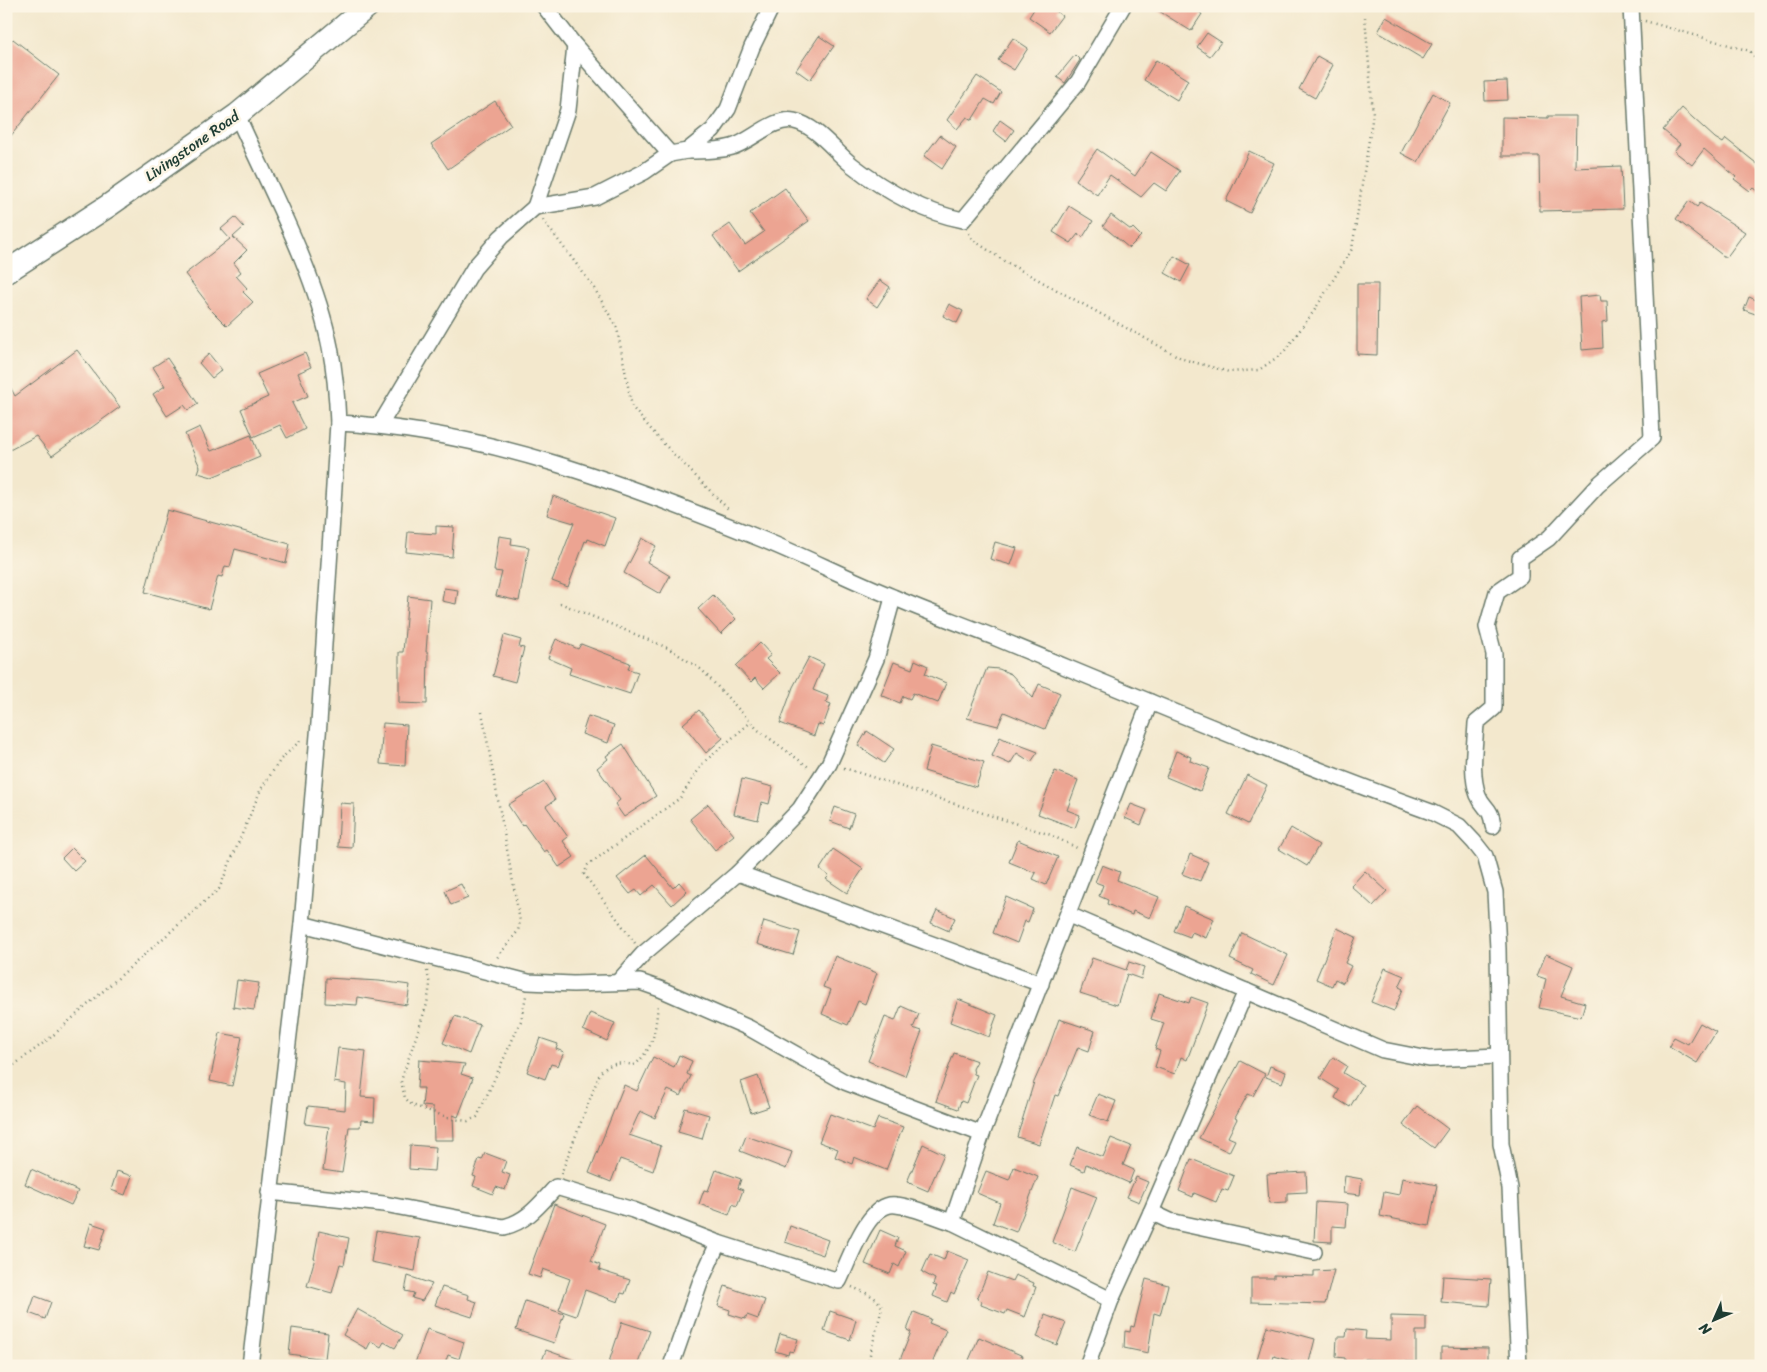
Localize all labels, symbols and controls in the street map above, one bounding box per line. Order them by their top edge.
street label: Livingstone Road [139,103,246,188]
north arrow [1690,1294,1740,1344]
text: N [1693,1316,1718,1342]

